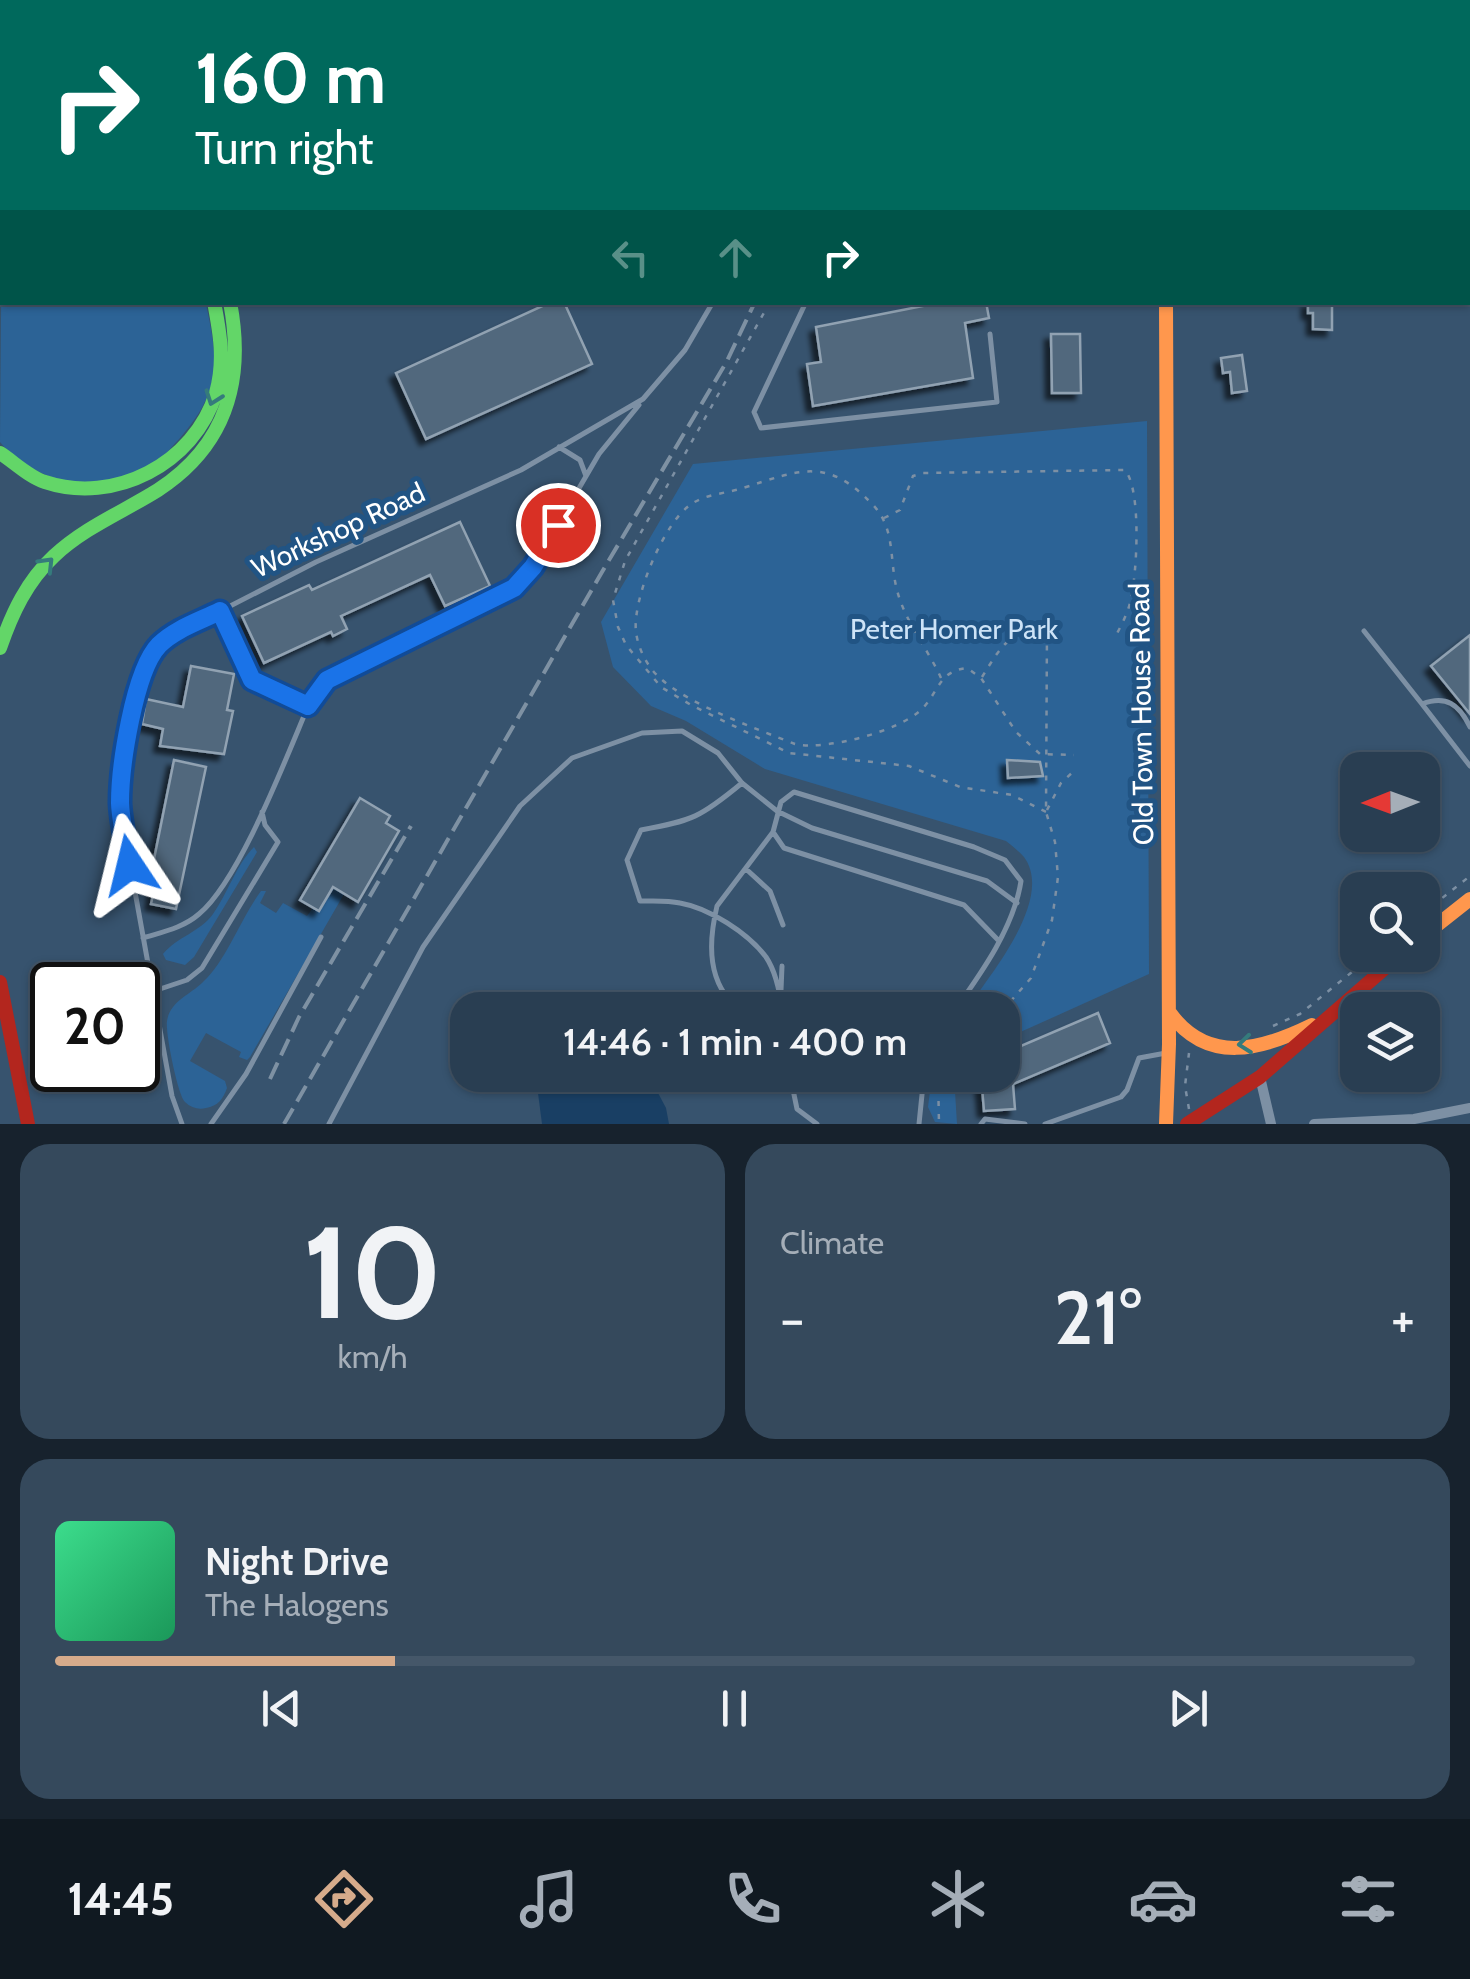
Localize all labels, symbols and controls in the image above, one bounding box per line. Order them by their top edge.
text: 160 m [195,35,386,121]
icon: right [30,40,160,170]
text: Turn right [195,121,374,175]
icon: left [603,230,658,285]
icon: ahead [708,230,763,285]
icon: right [813,230,868,285]
one-way arrow [204,388,225,405]
street label: Workshop Road [246,475,430,585]
pin [516,483,601,568]
icon: arrive [531,498,586,553]
one-way arrow [35,557,53,575]
street label: Old Town House Road [1122,583,1160,845]
park label: Peter Homer Park [850,612,1058,646]
north arrow [1340,752,1440,852]
map controls [1340,752,1440,1092]
position arrow [78,813,182,917]
button: search [1340,872,1440,972]
speed limit sign: 20 [30,962,160,1092]
button: layers [1340,992,1440,1092]
text: 14:46 · 1 min · 400 m [563,1018,907,1065]
one-way arrow [1237,1033,1253,1054]
text: 10 [303,1193,442,1351]
text: Climate [780,1223,884,1262]
text: 21° [1054,1272,1141,1363]
text: − [780,1285,804,1352]
text: + [1391,1285,1415,1352]
text: km/h [337,1337,408,1376]
text: Night Drive [205,1538,389,1585]
text: The Halogens [205,1585,389,1624]
icon: previous [254,1681,309,1736]
icon: pause [707,1681,762,1736]
icon: next [1161,1681,1216,1736]
icon: directions [309,1864,379,1934]
icon: music [514,1864,584,1934]
icon: phone [718,1864,788,1934]
icon: climate [923,1864,993,1934]
icon: car [1128,1864,1198,1934]
icon: filters [1333,1864,1403,1934]
text: 14:45 [67,1872,174,1926]

